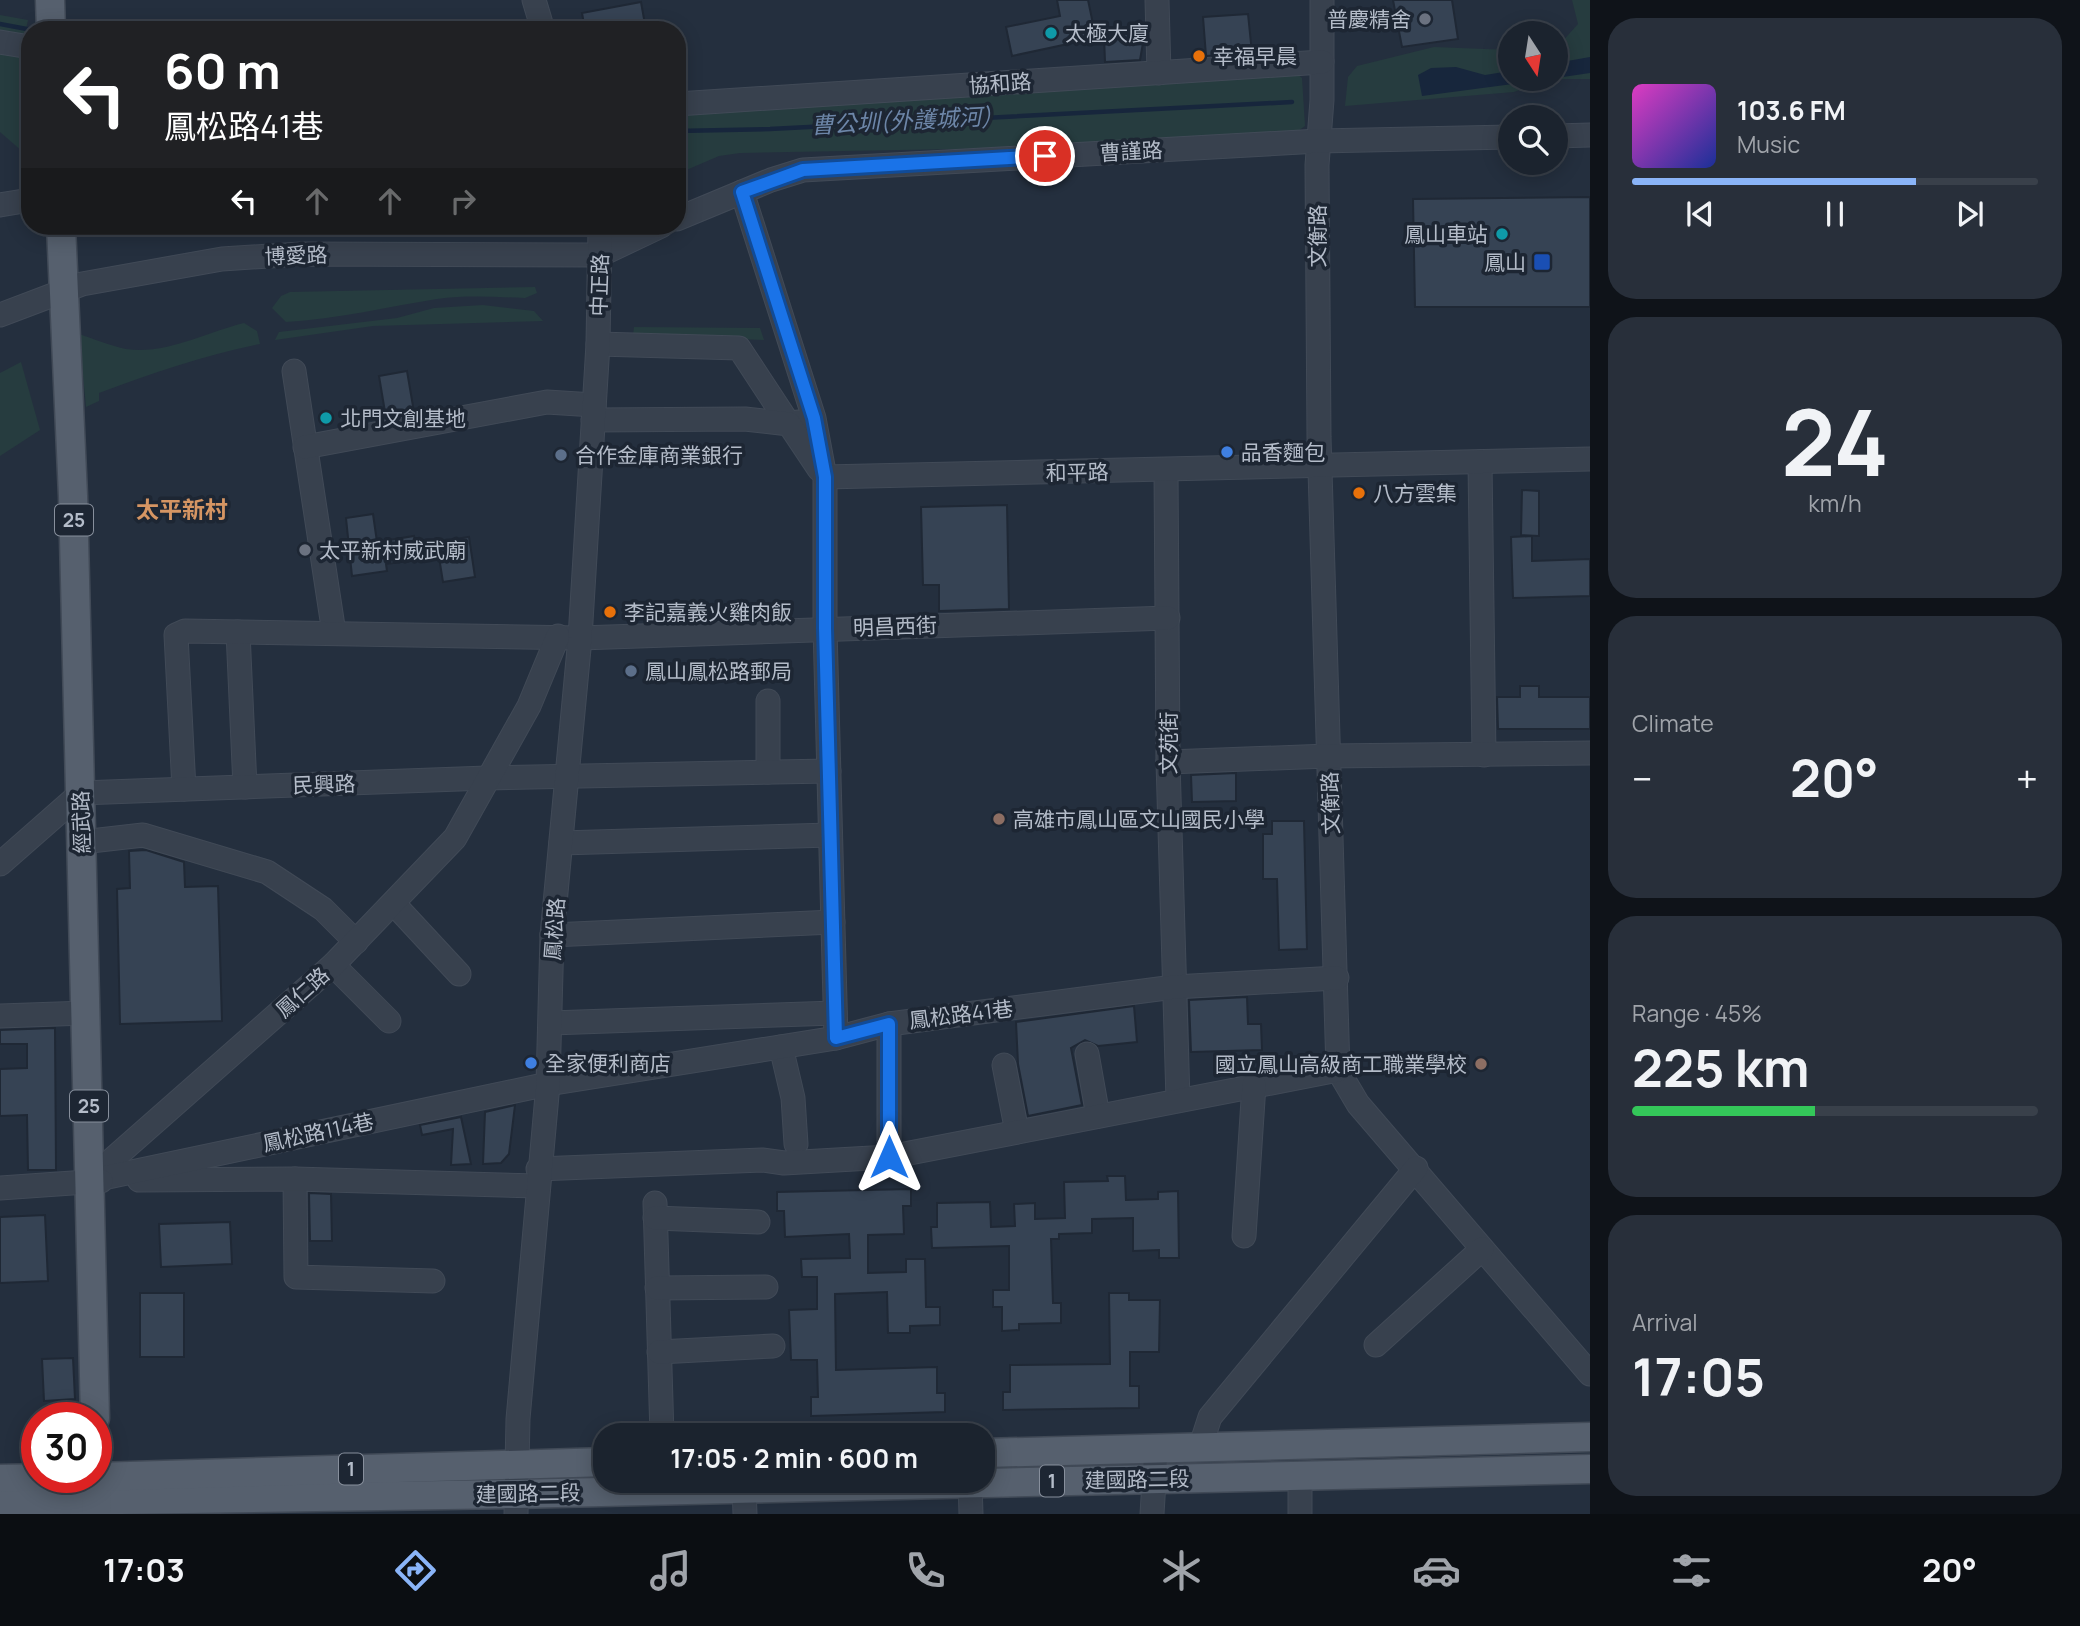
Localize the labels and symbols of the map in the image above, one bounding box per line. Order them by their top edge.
place label: 普慶精舍 [1327,5,1411,33]
marker: 普慶精舍 [1417,11,1433,27]
place label: 太極大廈 [1065,19,1149,47]
north arrow [1498,21,1568,91]
marker: 太極大廈 [1043,25,1059,41]
place label: 幸福早晨 [1213,42,1297,70]
marker: 幸福早晨 [1191,48,1207,64]
street label: 協和路 [968,67,1032,99]
water label: 曹公圳(外護城河) [810,99,992,141]
pin [1015,126,1075,186]
street label: 曹謹路 [1099,135,1163,167]
street label: 文衡路 [1303,205,1331,268]
place label: 鳳山車站 [1404,220,1488,248]
marker: 鳳山車站 [1494,226,1510,242]
street label: 博愛路 [264,240,328,270]
place label: 鳳山 [1484,248,1526,276]
marker: 鳳山 [1532,252,1552,272]
street label: 中正路 [584,253,614,317]
place label: 北門文創基地 [340,404,466,432]
marker: 北門文創基地 [318,410,334,426]
place label: 品香麵包 [1241,438,1325,466]
place label: 合作金庫商業銀行 [575,441,743,469]
marker: 品香麵包 [1219,444,1235,460]
marker: 合作金庫商業銀行 [553,447,569,463]
street label: 和平路 [1045,457,1109,487]
place label: 八方雲集 [1373,479,1457,507]
marker: 八方雲集 [1351,485,1367,501]
district label: 太平新村 [136,493,228,525]
road number: 25 [55,505,93,536]
place label: 太平新村威武廟 [319,536,466,564]
marker: 太平新村威武廟 [297,542,313,558]
place label: 李記嘉義火雞肉飯 [624,598,792,626]
marker: 李記嘉義火雞肉飯 [602,604,618,620]
street label: 明昌西街 [853,611,937,641]
place label: 鳳山鳳松路郵局 [645,657,792,685]
marker: 鳳山鳳松路郵局 [623,663,639,679]
street label: 文苑街 [1154,712,1182,775]
street label: 民興路 [292,769,356,799]
street label: 文衡路 [1315,771,1345,835]
street label: 經武路 [66,790,96,854]
place label: 高雄市鳳山區文山國民小學 [1013,805,1265,833]
marker: 高雄市鳳山區文山國民小學 [991,811,1007,827]
street label: 鳳松路 [538,897,570,961]
street label: 鳳仁路 [269,961,335,1023]
street label: 鳳松路41巷 [907,994,1015,1034]
place label: 全家便利商店 [545,1049,671,1077]
place label: 國立鳳山高級商工職業學校 [1215,1050,1467,1078]
marker: 全家便利商店 [523,1055,539,1071]
marker: 國立鳳山高級商工職業學校 [1473,1056,1489,1072]
road number: 25 [70,1090,108,1122]
street label: 鳳松路114巷 [260,1107,376,1157]
position arrow [852,1120,926,1194]
speed limit sign: 30 [21,1402,112,1493]
road number: 1 [339,1454,363,1484]
street label: 建國路二段 [1084,1464,1190,1494]
road number: 1 [1040,1466,1064,1497]
street label: 建國路二段 [475,1478,581,1508]

